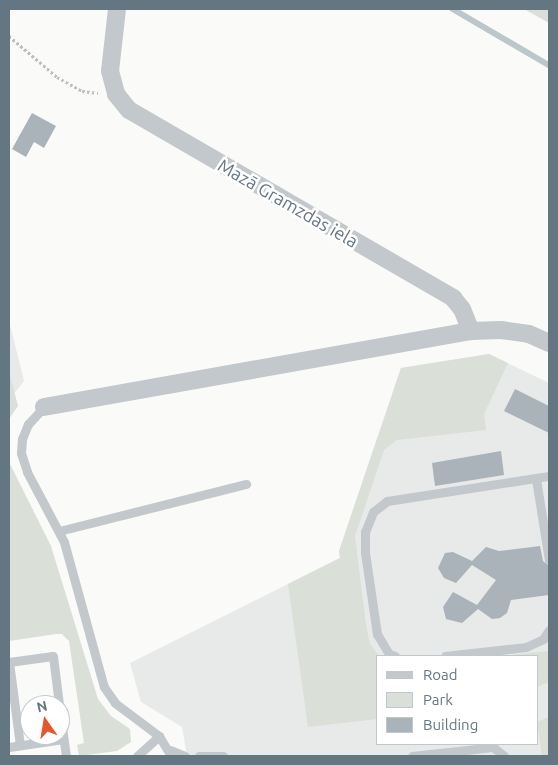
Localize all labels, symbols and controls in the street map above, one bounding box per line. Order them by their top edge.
street label: Mazā Gramzdas iela [214,154,362,252]
legend [376,655,538,745]
text: Road [423,666,458,683]
text: Park [423,691,453,708]
north arrow [20,695,70,745]
text: N [35,697,49,715]
text: Building [423,716,478,733]

